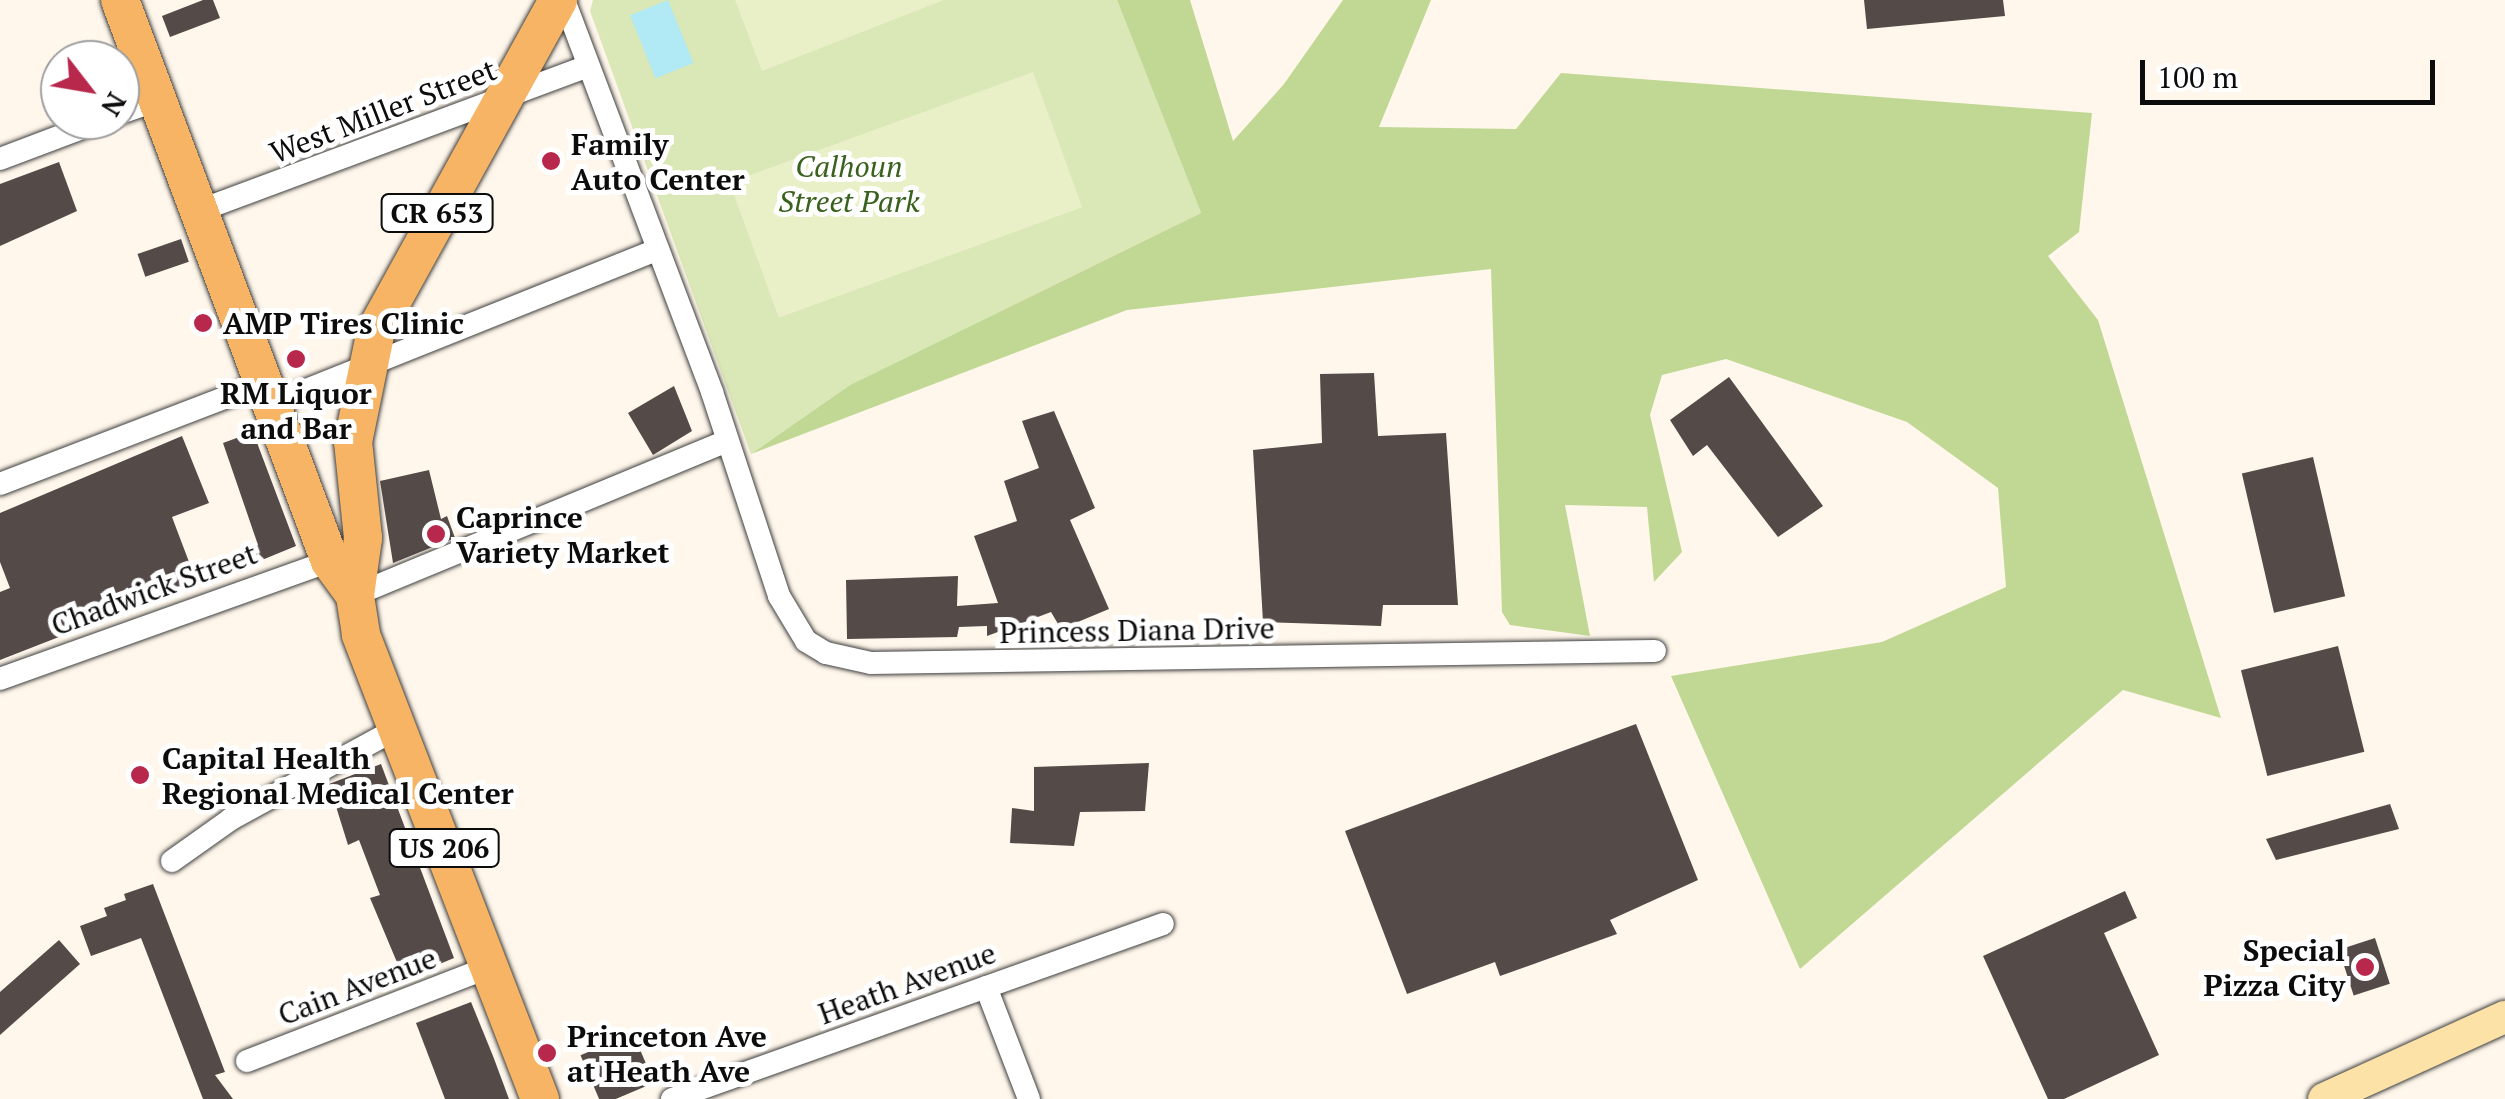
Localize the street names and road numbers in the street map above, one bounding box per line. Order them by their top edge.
street label: West Miller Street [265,51,501,171]
road number: CR 653 [380,190,494,236]
street label: Chadwick Street [46,535,262,643]
street label: Princess Diana Drive [999,610,1275,650]
road number: US 206 [386,825,502,871]
street label: Heath Avenue [813,934,1001,1032]
street label: Cain Avenue [273,939,441,1033]

